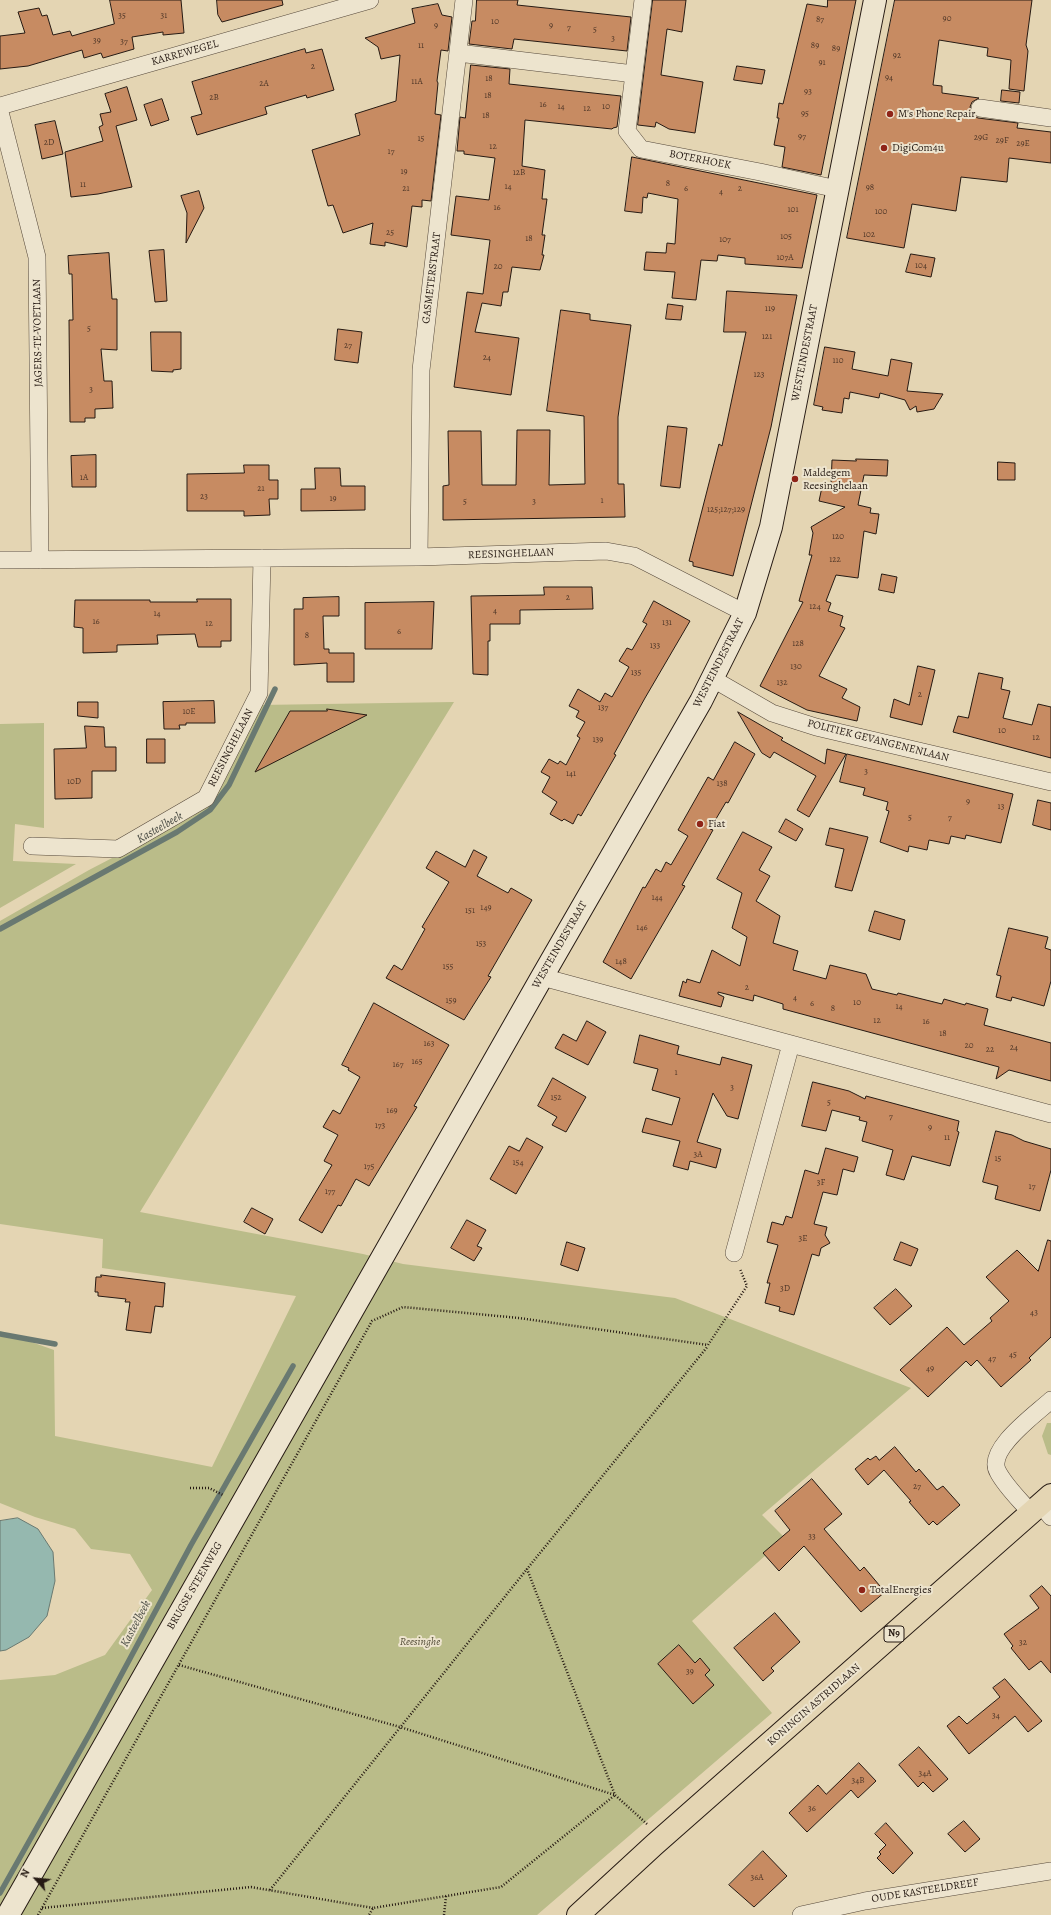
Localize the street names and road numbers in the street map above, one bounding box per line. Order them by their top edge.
street label: KARREWEGEL [150,37,220,69]
street label: BOTERHOEK [668,148,732,172]
street label: GASMETERSTRAAT [420,232,444,324]
street label: JAGERS-TE-VOETLAAN [30,279,46,387]
street label: WESTEINDESTRAAT [789,303,821,403]
street label: REESINGHELAAN [468,546,554,562]
street label: WESTEINDESTRAAT [691,616,747,710]
street label: REESINGHELAAN [206,707,256,789]
street label: POLITIEK GEVANGENENLAAN [806,717,950,765]
street label: WESTEINDESTRAAT [530,899,590,991]
street label: BRUGSE STEENWEG [165,1540,225,1632]
road number: N9 [884,1626,904,1642]
street label: KONINGIN ASTRIDLAAN [765,1661,863,1749]
street label: OUDE KASTEELDREEF [871,1876,979,1906]

